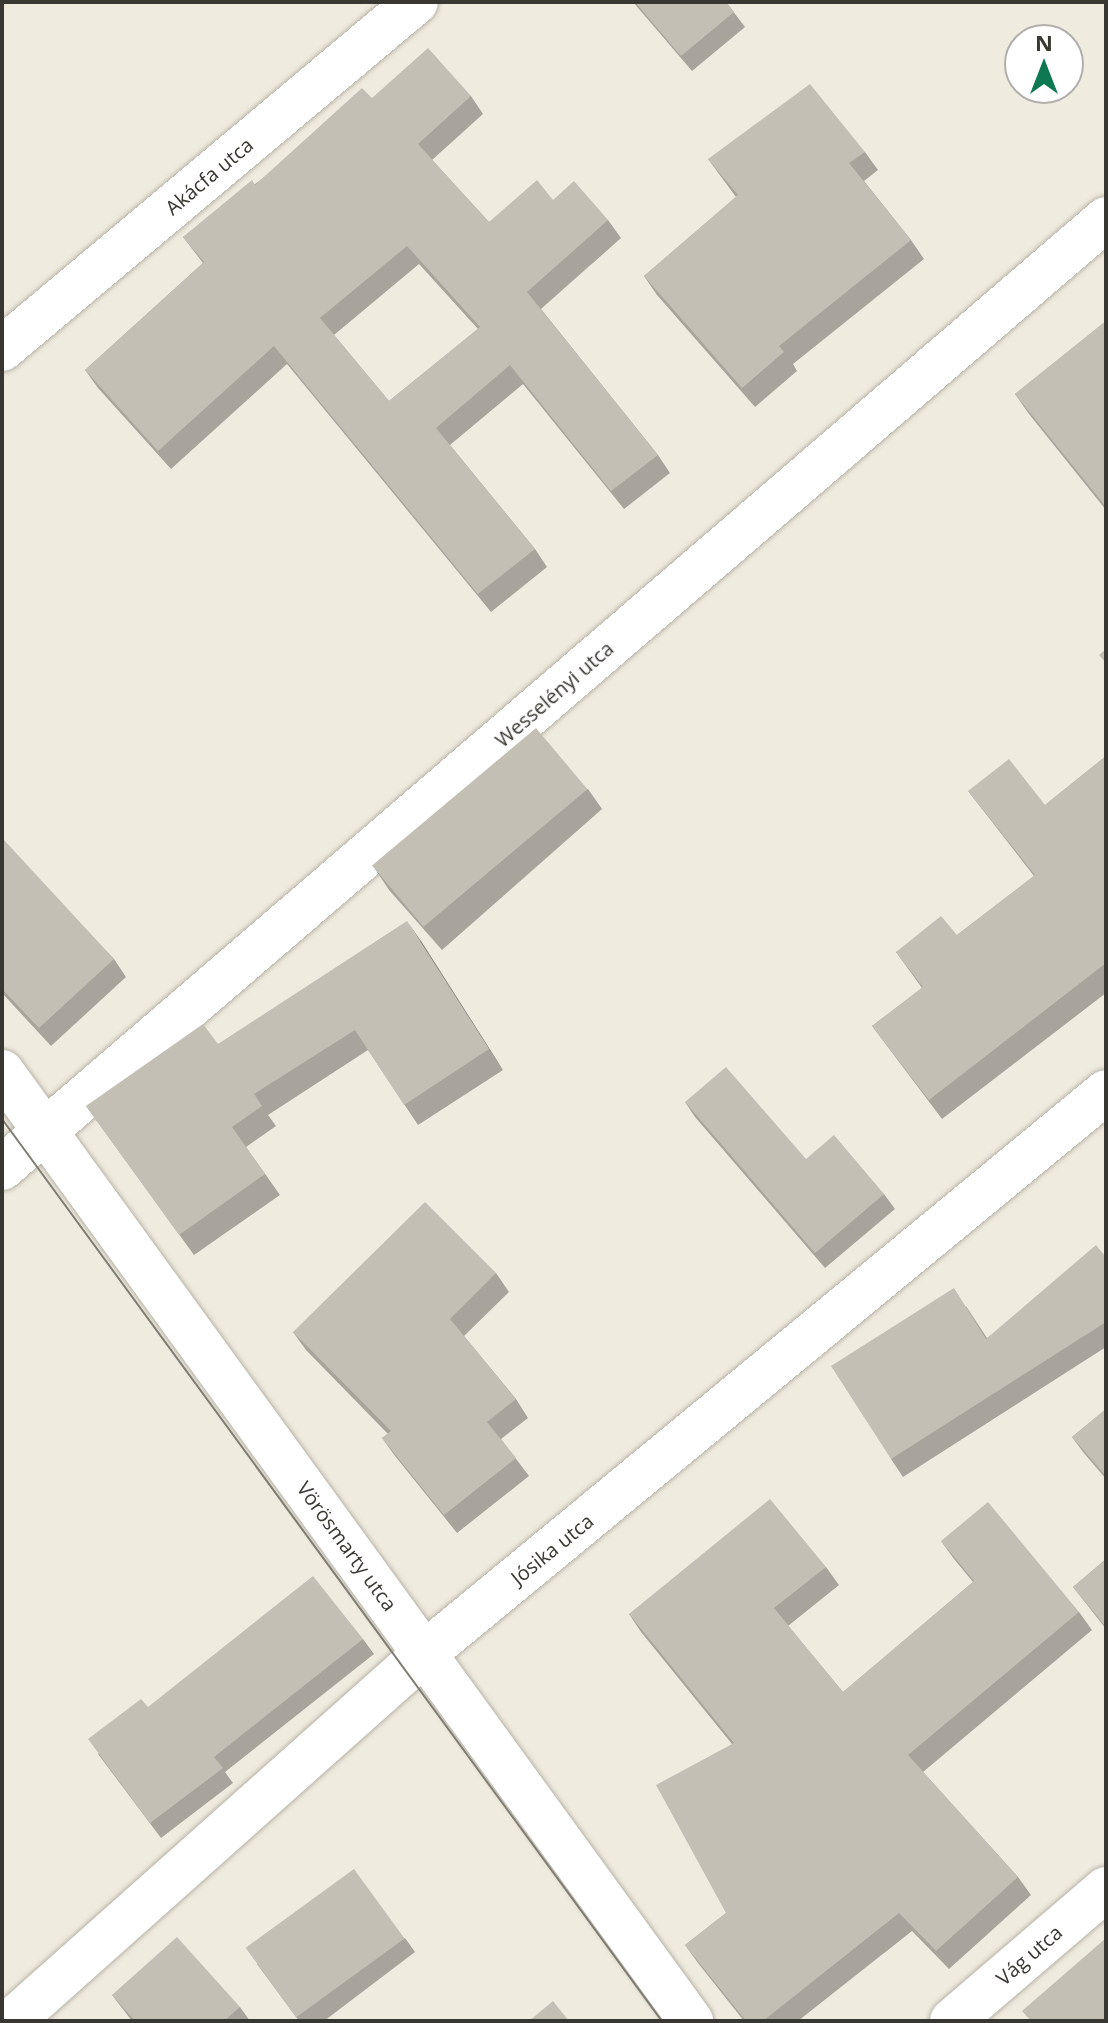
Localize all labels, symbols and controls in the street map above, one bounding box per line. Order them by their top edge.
north arrow [1004,24,1084,104]
text: N [1035,27,1053,57]
street label: Akácfa utca [160,132,258,220]
street label: Wesselényi utca [490,636,618,752]
street label: Vörösmarty utca [292,1477,402,1615]
street label: Jósika utca [506,1509,598,1589]
street label: Vág utca [991,1920,1067,1990]

